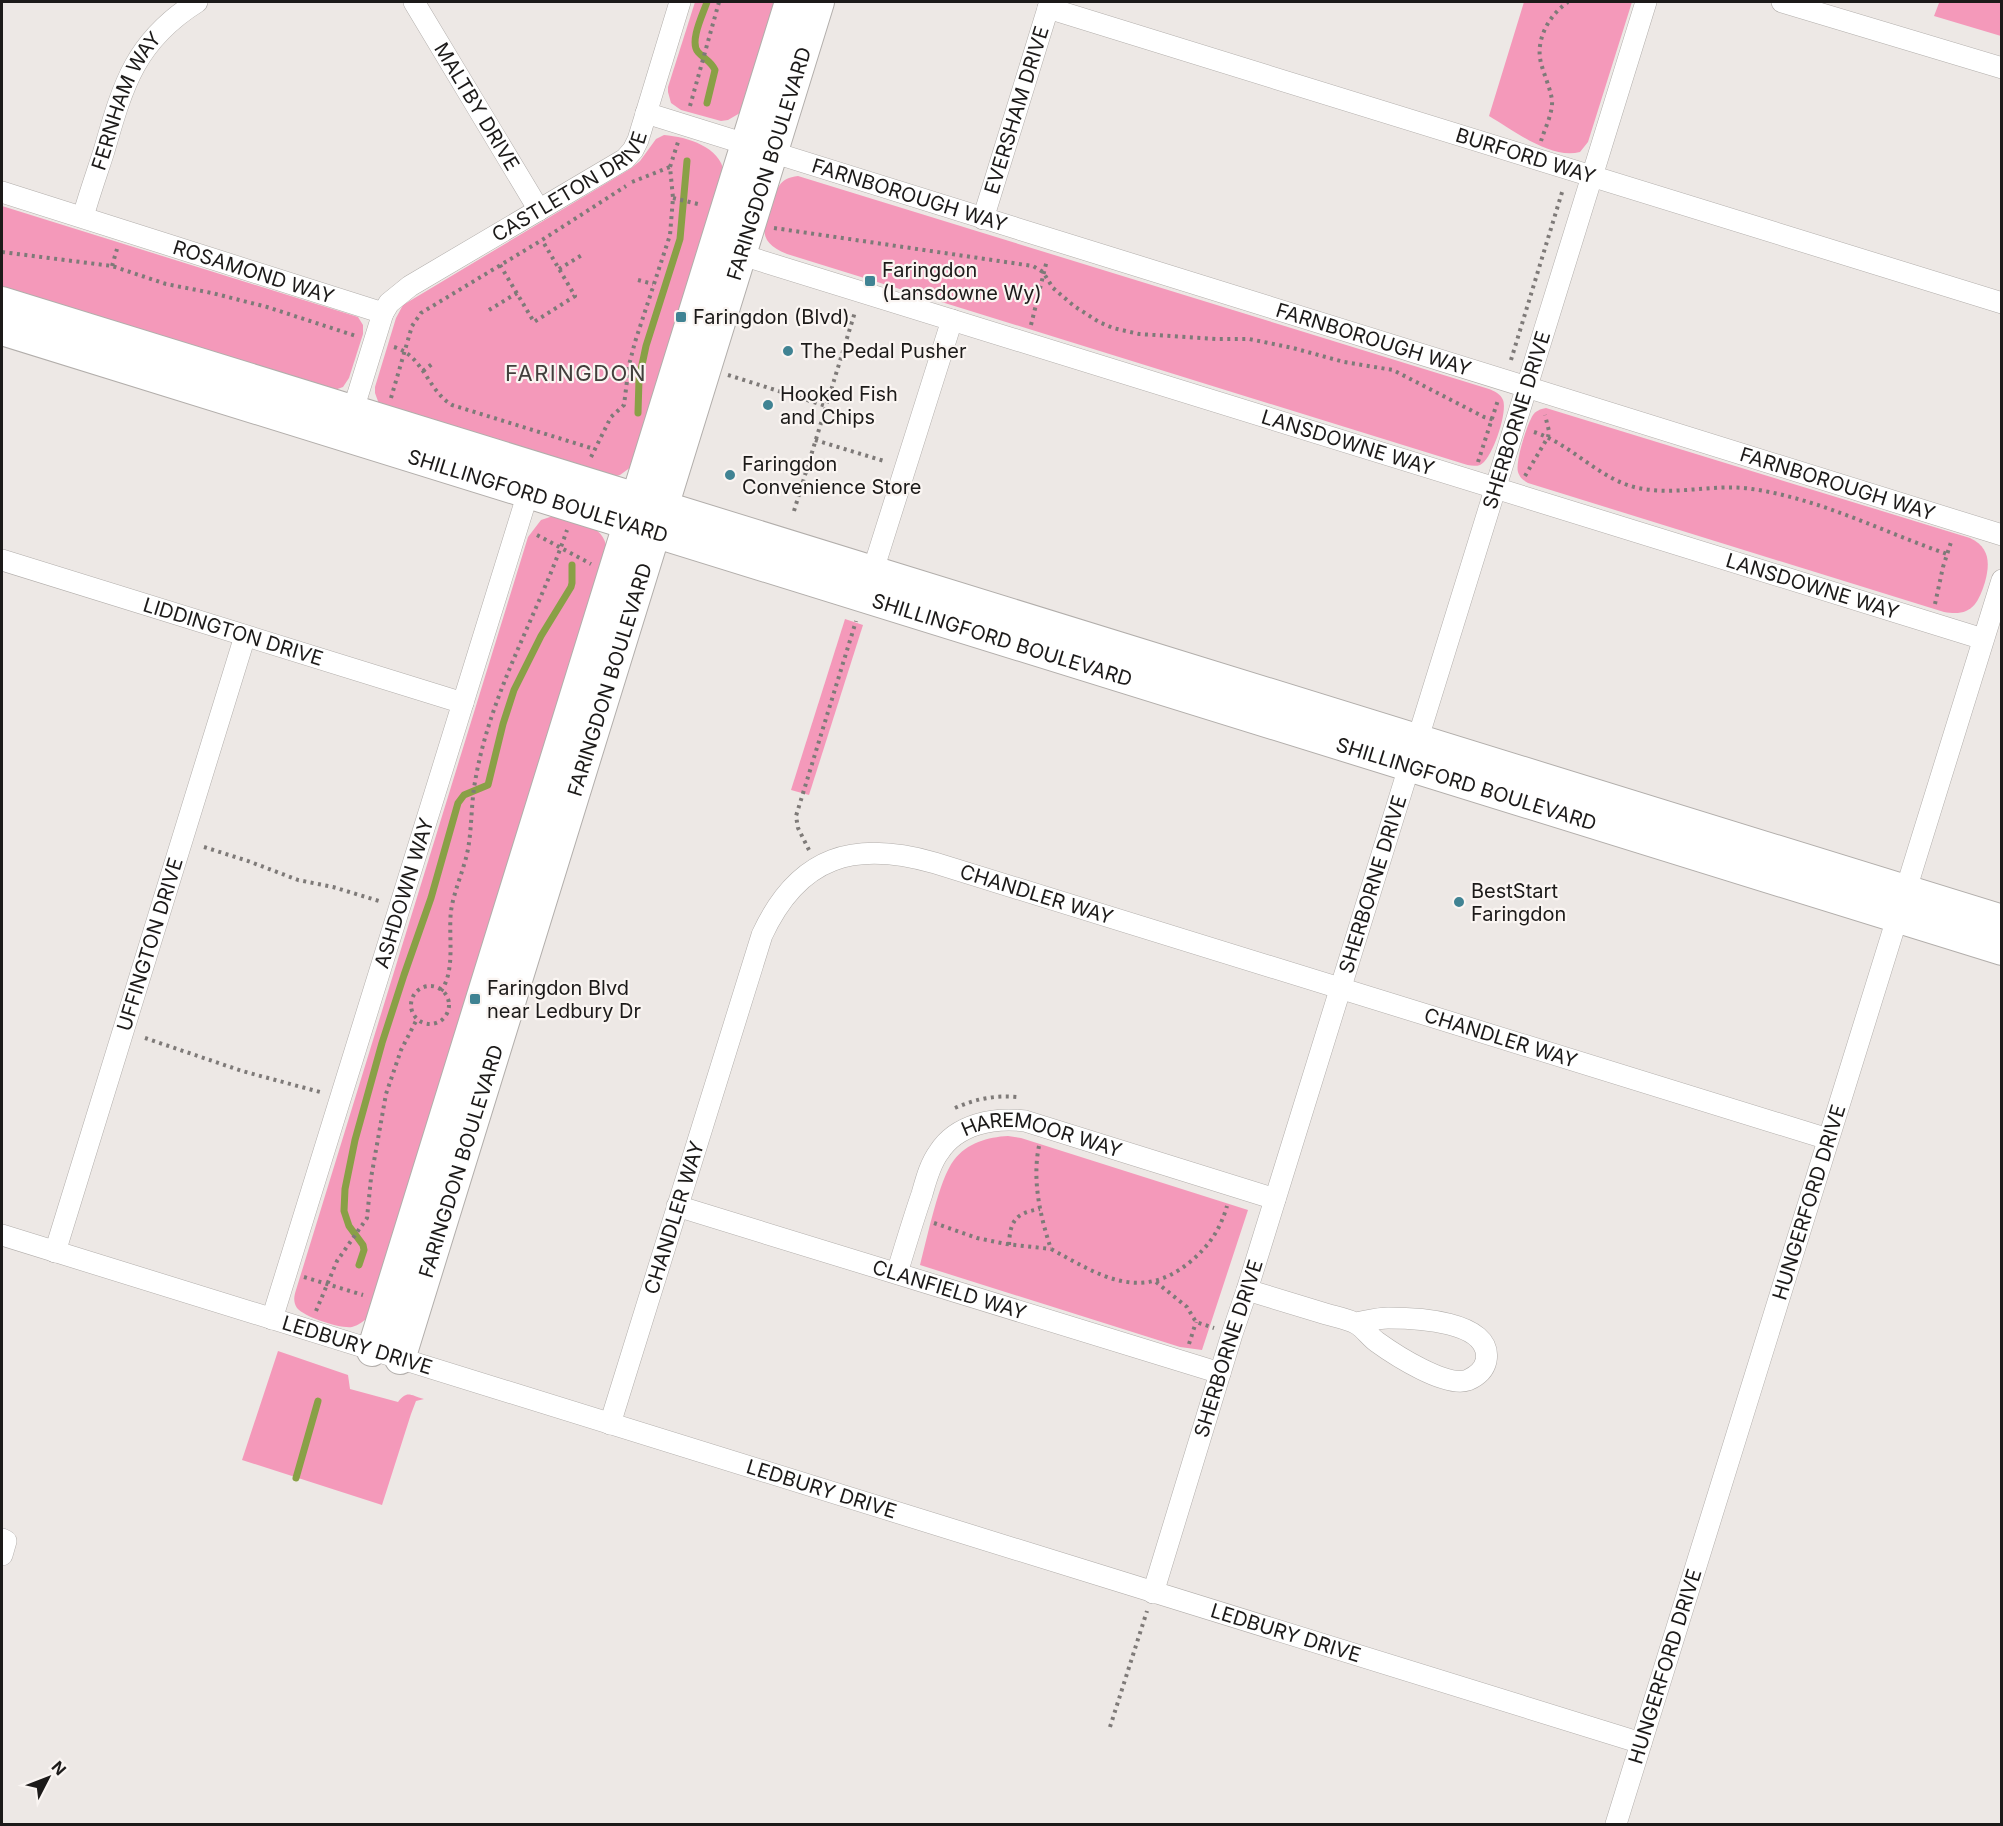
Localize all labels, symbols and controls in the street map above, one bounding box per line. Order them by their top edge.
street label: EVERSHAM DRIVE [979,23,1054,197]
street label: FERNHAM WAY [87,27,166,173]
street label: MALTBY DRIVE [429,38,524,175]
street label: FARINGDON BOULEVARD [722,44,816,283]
street label: BURFORD WAY [1453,123,1599,189]
street label: CASTLETON DRIVE [488,128,652,247]
street label: FARNBOROUGH WAY [809,153,1010,237]
street label: ROSAMOND WAY [170,235,338,309]
place label: Faringdon (Lansdowne Wy) [882,258,1042,305]
marker: Faringdon (Lansdowne Wy) [863,274,877,288]
street label: FARNBOROUGH WAY [1273,298,1475,381]
place label: Faringdon (Blvd) [693,305,850,329]
marker: Faringdon (Blvd) [674,310,688,324]
street label: SHERBORNE DRIVE [1478,328,1555,512]
place label: The Pedal Pusher [800,339,967,363]
marker: The Pedal Pusher [781,344,795,358]
district label: FARINGDON [505,360,647,386]
place label: Hooked Fish and Chips [780,382,898,429]
marker: Hooked Fish and Chips [761,398,775,412]
street label: LANSDOWNE WAY [1259,405,1438,481]
street label: FARNBOROUGH WAY [1737,442,1939,526]
street label: SHILLINGFORD BOULEVARD [405,444,671,548]
place label: Faringdon Convenience Store [742,452,922,499]
marker: Faringdon Convenience Store [723,468,737,482]
street label: LANSDOWNE WAY [1723,548,1902,624]
street label: FARINGDON BOULEVARD [562,560,657,799]
street label: SHILLINGFORD BOULEVARD [869,588,1135,692]
street label: LIDDINGTON DRIVE [140,593,326,671]
street label: SHILLINGFORD BOULEVARD [1333,732,1599,836]
street label: SHERBORNE DRIVE [1334,792,1412,976]
street label: ASHDOWN WAY [369,814,439,971]
street label: UFFINGTON DRIVE [112,855,188,1034]
street label: CHANDLER WAY [957,859,1116,929]
place label: BestStart Faringdon [1471,879,1566,926]
marker: BestStart Faringdon [1452,895,1466,909]
place label: Faringdon Blvd near Ledbury Dr [487,976,641,1023]
marker: Faringdon Blvd near Ledbury Dr [468,992,482,1006]
street label: CHANDLER WAY [1421,1003,1581,1073]
street label: FARINGDON BOULEVARD [414,1042,508,1281]
street label: HUNGERFORD DRIVE [1767,1102,1851,1303]
street label: HAREMOOR WAY [958,1108,1125,1163]
street label: CHANDLER WAY [639,1138,709,1297]
street label: CLANFIELD WAY [869,1255,1030,1325]
street label: SHERBORNE DRIVE [1189,1257,1268,1440]
street label: LEDBURY DRIVE [279,1311,435,1380]
street label: LEDBURY DRIVE [744,1454,900,1524]
street label: HUNGERFORD DRIVE [1623,1566,1706,1767]
street label: LEDBURY DRIVE [1208,1598,1364,1667]
north arrow [18,1748,78,1808]
text: N [48,1757,71,1779]

